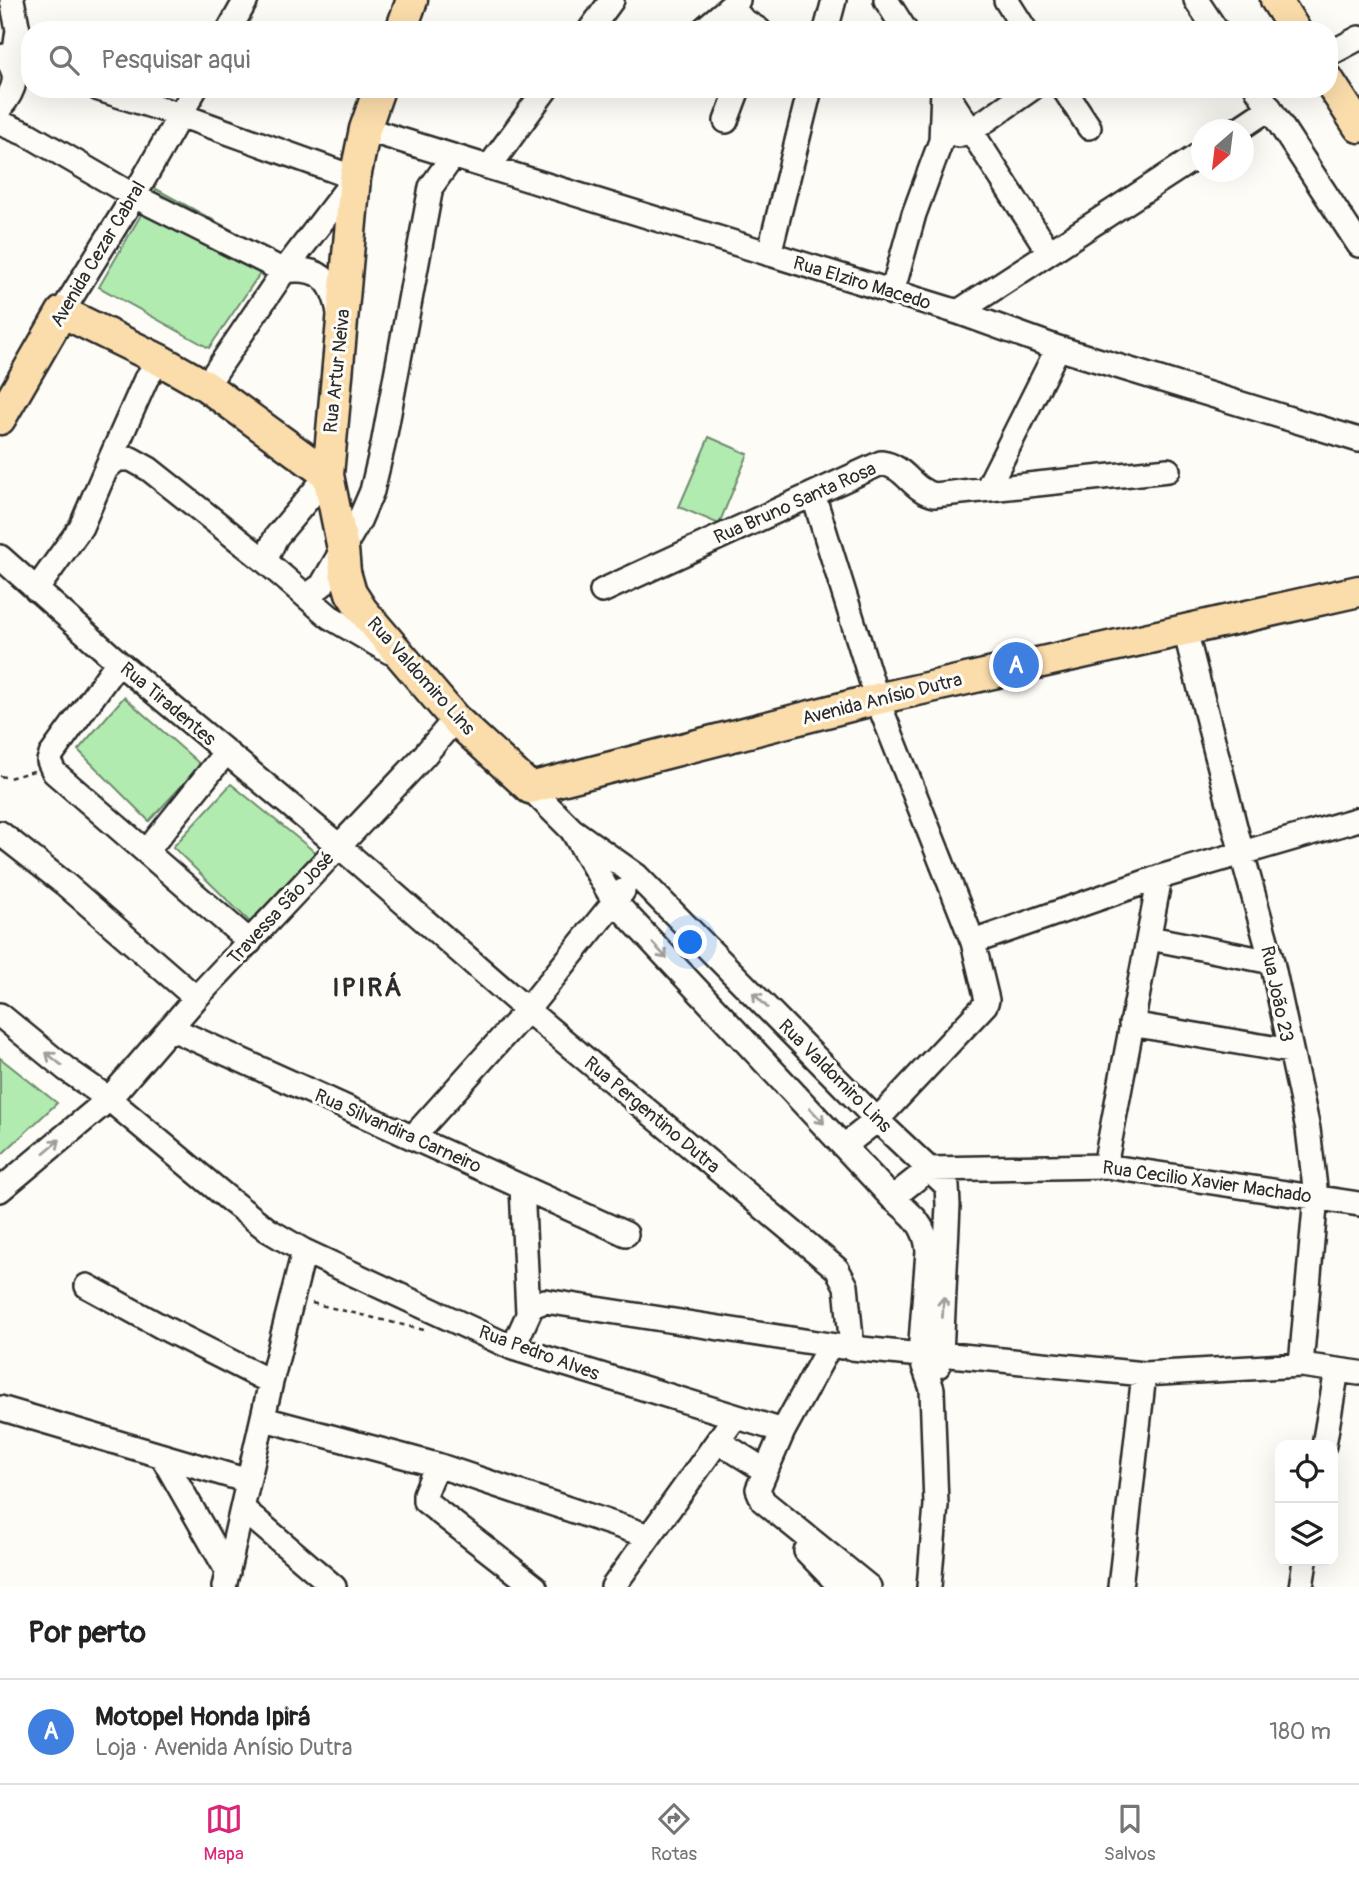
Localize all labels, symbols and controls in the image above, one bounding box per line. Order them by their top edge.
search box [21,21,1338,98]
icon: search [45,41,83,79]
text: Pesquisar aqui [101,44,250,76]
north arrow [1191,119,1254,182]
street label: Avenida Cezar Cabral [45,177,151,331]
street label: Rua Elziro Macedo [790,251,934,315]
street label: Rua Artur Neiva [319,308,355,434]
street label: Rua Bruno Santa Rosa [710,456,880,550]
street label: Rua Valdomiro Lins [362,612,481,740]
pin: A [993,639,1039,691]
street label: Rua Tiradentes [115,657,221,751]
street label: Avenida Anísio Dutra [799,667,965,730]
street label: Travessa São José [222,846,340,970]
your location [673,925,707,959]
one-way arrow [652,942,669,959]
street label: Rua João 23 [1255,944,1299,1044]
district label: IPIRÁ [332,972,404,1004]
one-way arrow [752,992,769,1009]
street label: Rua Valdomiro Lins [773,1014,897,1138]
one-way arrow [45,1051,63,1066]
street label: Rua Pergentino Dutra [579,1051,725,1179]
street label: Rua Silvandira Carneiro [311,1083,485,1179]
one-way arrow [808,1108,825,1125]
one-way arrow [43,1138,61,1154]
street label: Rua Cecilio Xavier Machado [1101,1155,1313,1209]
one-way arrow [937,1296,950,1319]
street label: Rua Pedro Alves [475,1320,603,1386]
map controls [1275,1440,1338,1566]
button: locate [1275,1440,1338,1503]
button: layers [1275,1503,1338,1566]
text: Por perto [28,1614,146,1651]
text: Motopel Honda Ipirá [95,1701,310,1733]
text: A [44,1717,58,1746]
text: 180 m [1269,1717,1331,1746]
text: Loja · Avenida Anísio Dutra [95,1733,352,1762]
tab: Mapa [203,1800,244,1866]
tab: Rotas [651,1800,697,1866]
tab: Salvos [1104,1800,1156,1866]

